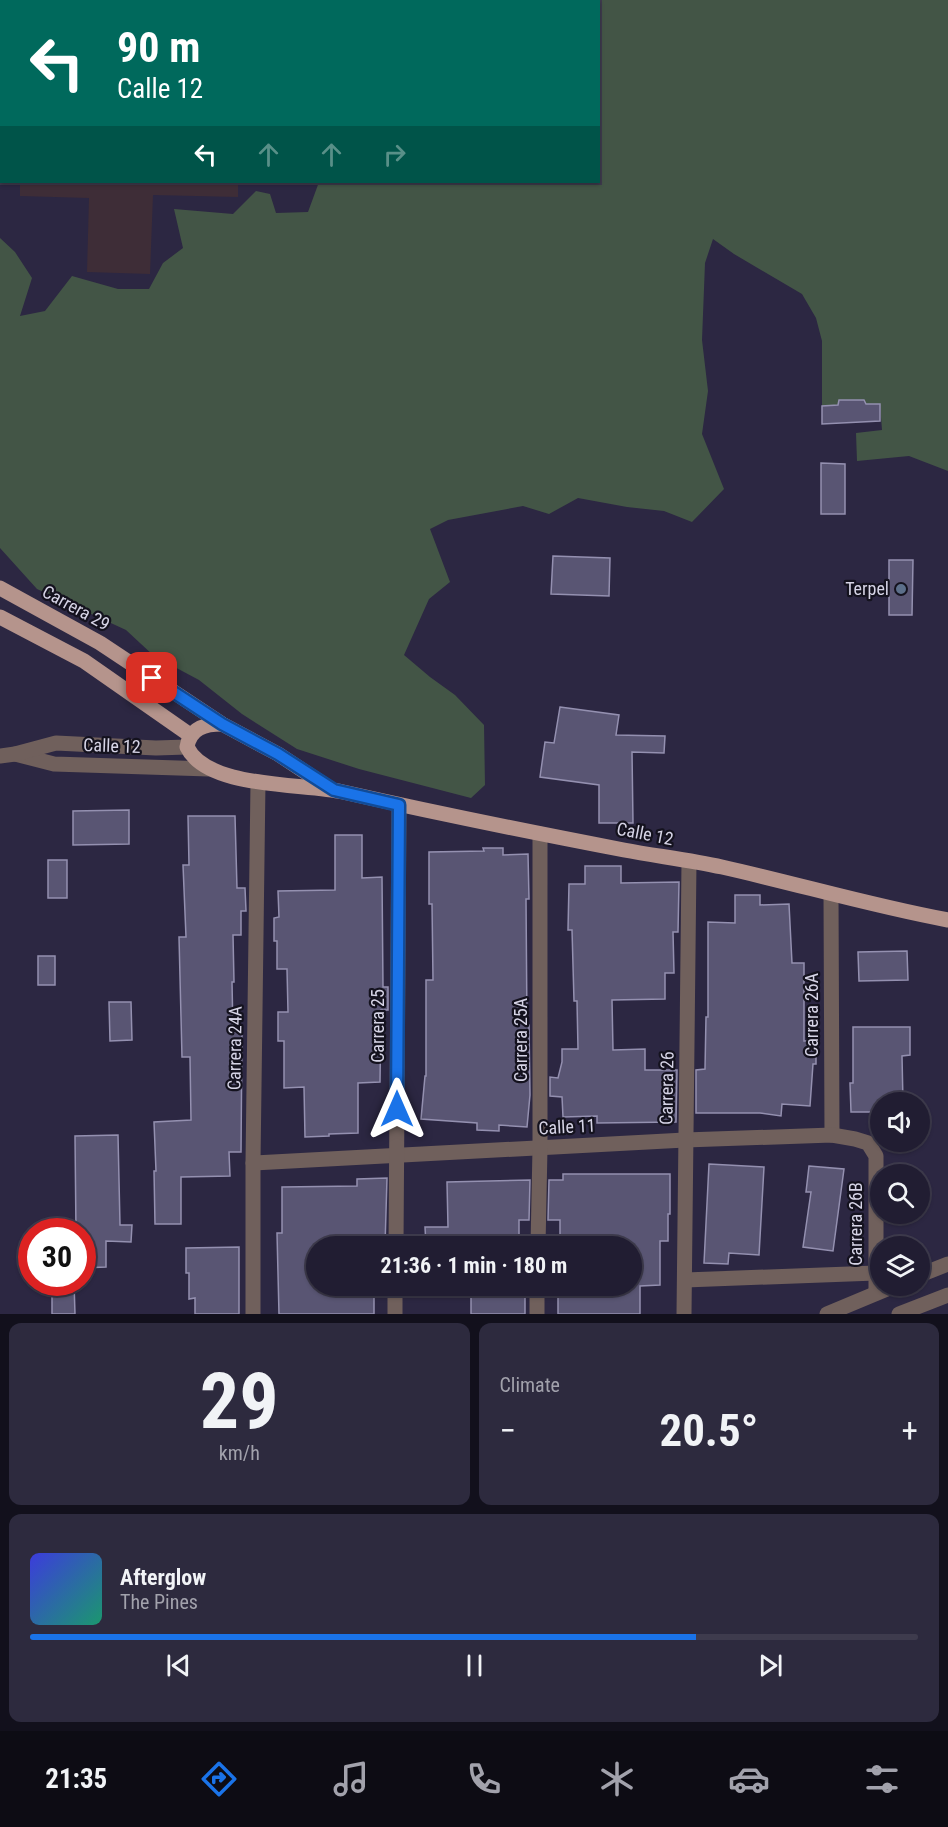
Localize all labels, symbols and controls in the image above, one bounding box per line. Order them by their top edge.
text: 90 m [117,23,200,72]
icon: left [18,24,96,102]
text: Calle 12 [117,73,203,105]
icon: left [189,138,222,171]
icon: ahead [252,138,285,171]
icon: ahead [315,138,348,171]
icon: right [378,138,411,171]
place label: Terpel [845,578,889,599]
street label: Carrera 29 [39,581,114,635]
marker: Terpel [894,582,908,596]
pin [126,652,177,703]
icon: arrive [135,661,168,694]
street label: Calle 12 [83,734,141,757]
street label: Calle 12 [615,818,675,849]
street label: Carrera 26A [801,972,822,1057]
street label: Carrera 25 [367,989,388,1063]
street label: Carrera 25A [510,997,531,1082]
street label: Carrera 24A [223,1005,246,1090]
street label: Carrera 26 [655,1051,678,1125]
position arrow [365,1077,429,1141]
map controls [870,1092,930,1296]
button: sound [870,1092,930,1152]
street label: Calle 11 [538,1115,596,1138]
button: search [870,1164,930,1224]
street label: Carrera 26B [845,1182,866,1266]
speed limit sign: 30 [18,1218,96,1296]
button: layers [870,1236,930,1296]
text: 21:36 · 1 min · 180 m [381,1253,567,1278]
text: 29 [200,1356,279,1447]
text: Climate [500,1373,560,1397]
text: 20.5° [659,1404,758,1457]
text: − [500,1411,516,1450]
text: + [902,1411,918,1450]
text: km/h [219,1441,260,1465]
text: Afterglow [120,1565,206,1590]
text: The Pines [120,1590,198,1614]
icon: previous [162,1649,195,1682]
icon: pause [458,1649,491,1682]
icon: next [754,1649,787,1682]
icon: directions [198,1758,240,1800]
icon: music [330,1758,372,1800]
icon: phone [463,1758,505,1800]
icon: climate [596,1758,638,1800]
icon: car [728,1758,770,1800]
icon: filters [861,1758,903,1800]
text: 21:35 [45,1763,107,1795]

